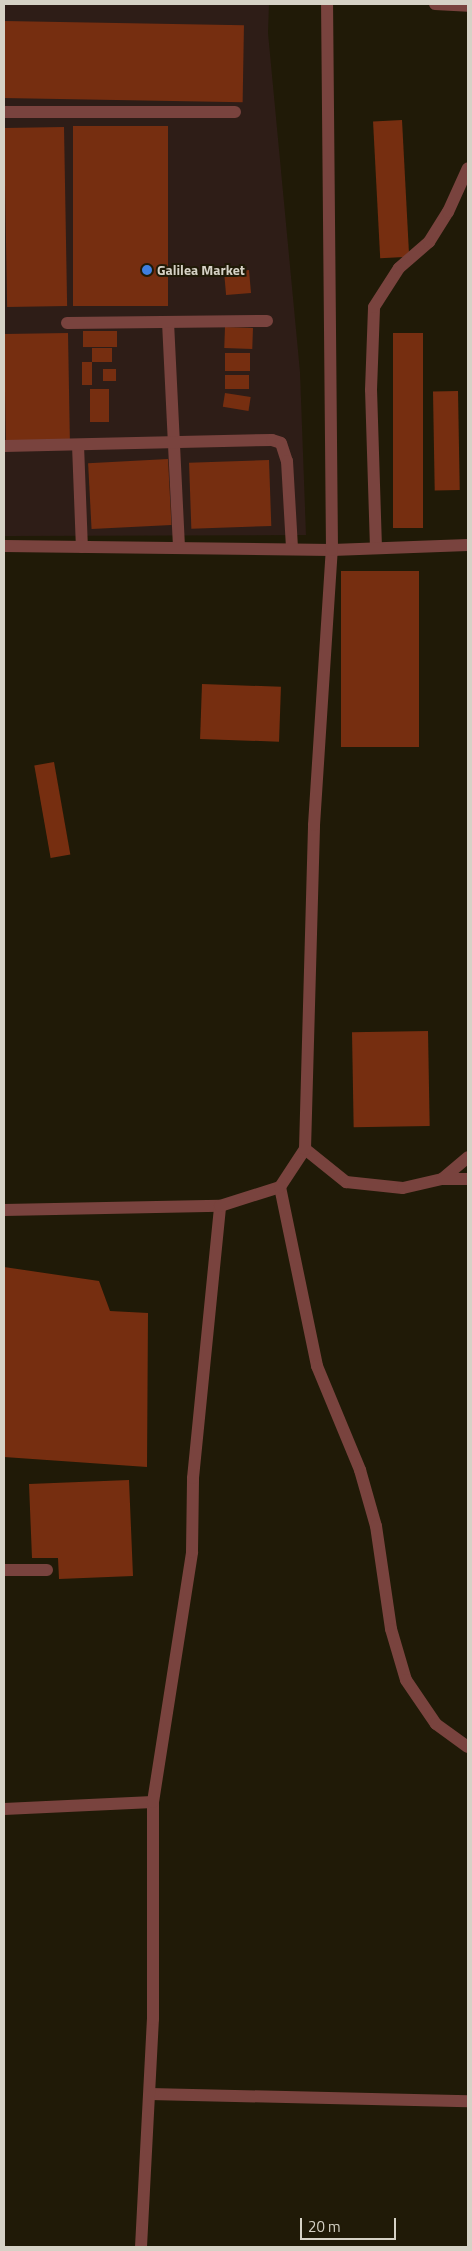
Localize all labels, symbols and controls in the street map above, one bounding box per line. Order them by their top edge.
place label: Galilea Market [157,262,245,278]
marker: Galilea Market [141,264,153,276]
scale bar [302,2208,398,2240]
text: 20 m [308,2215,341,2238]

